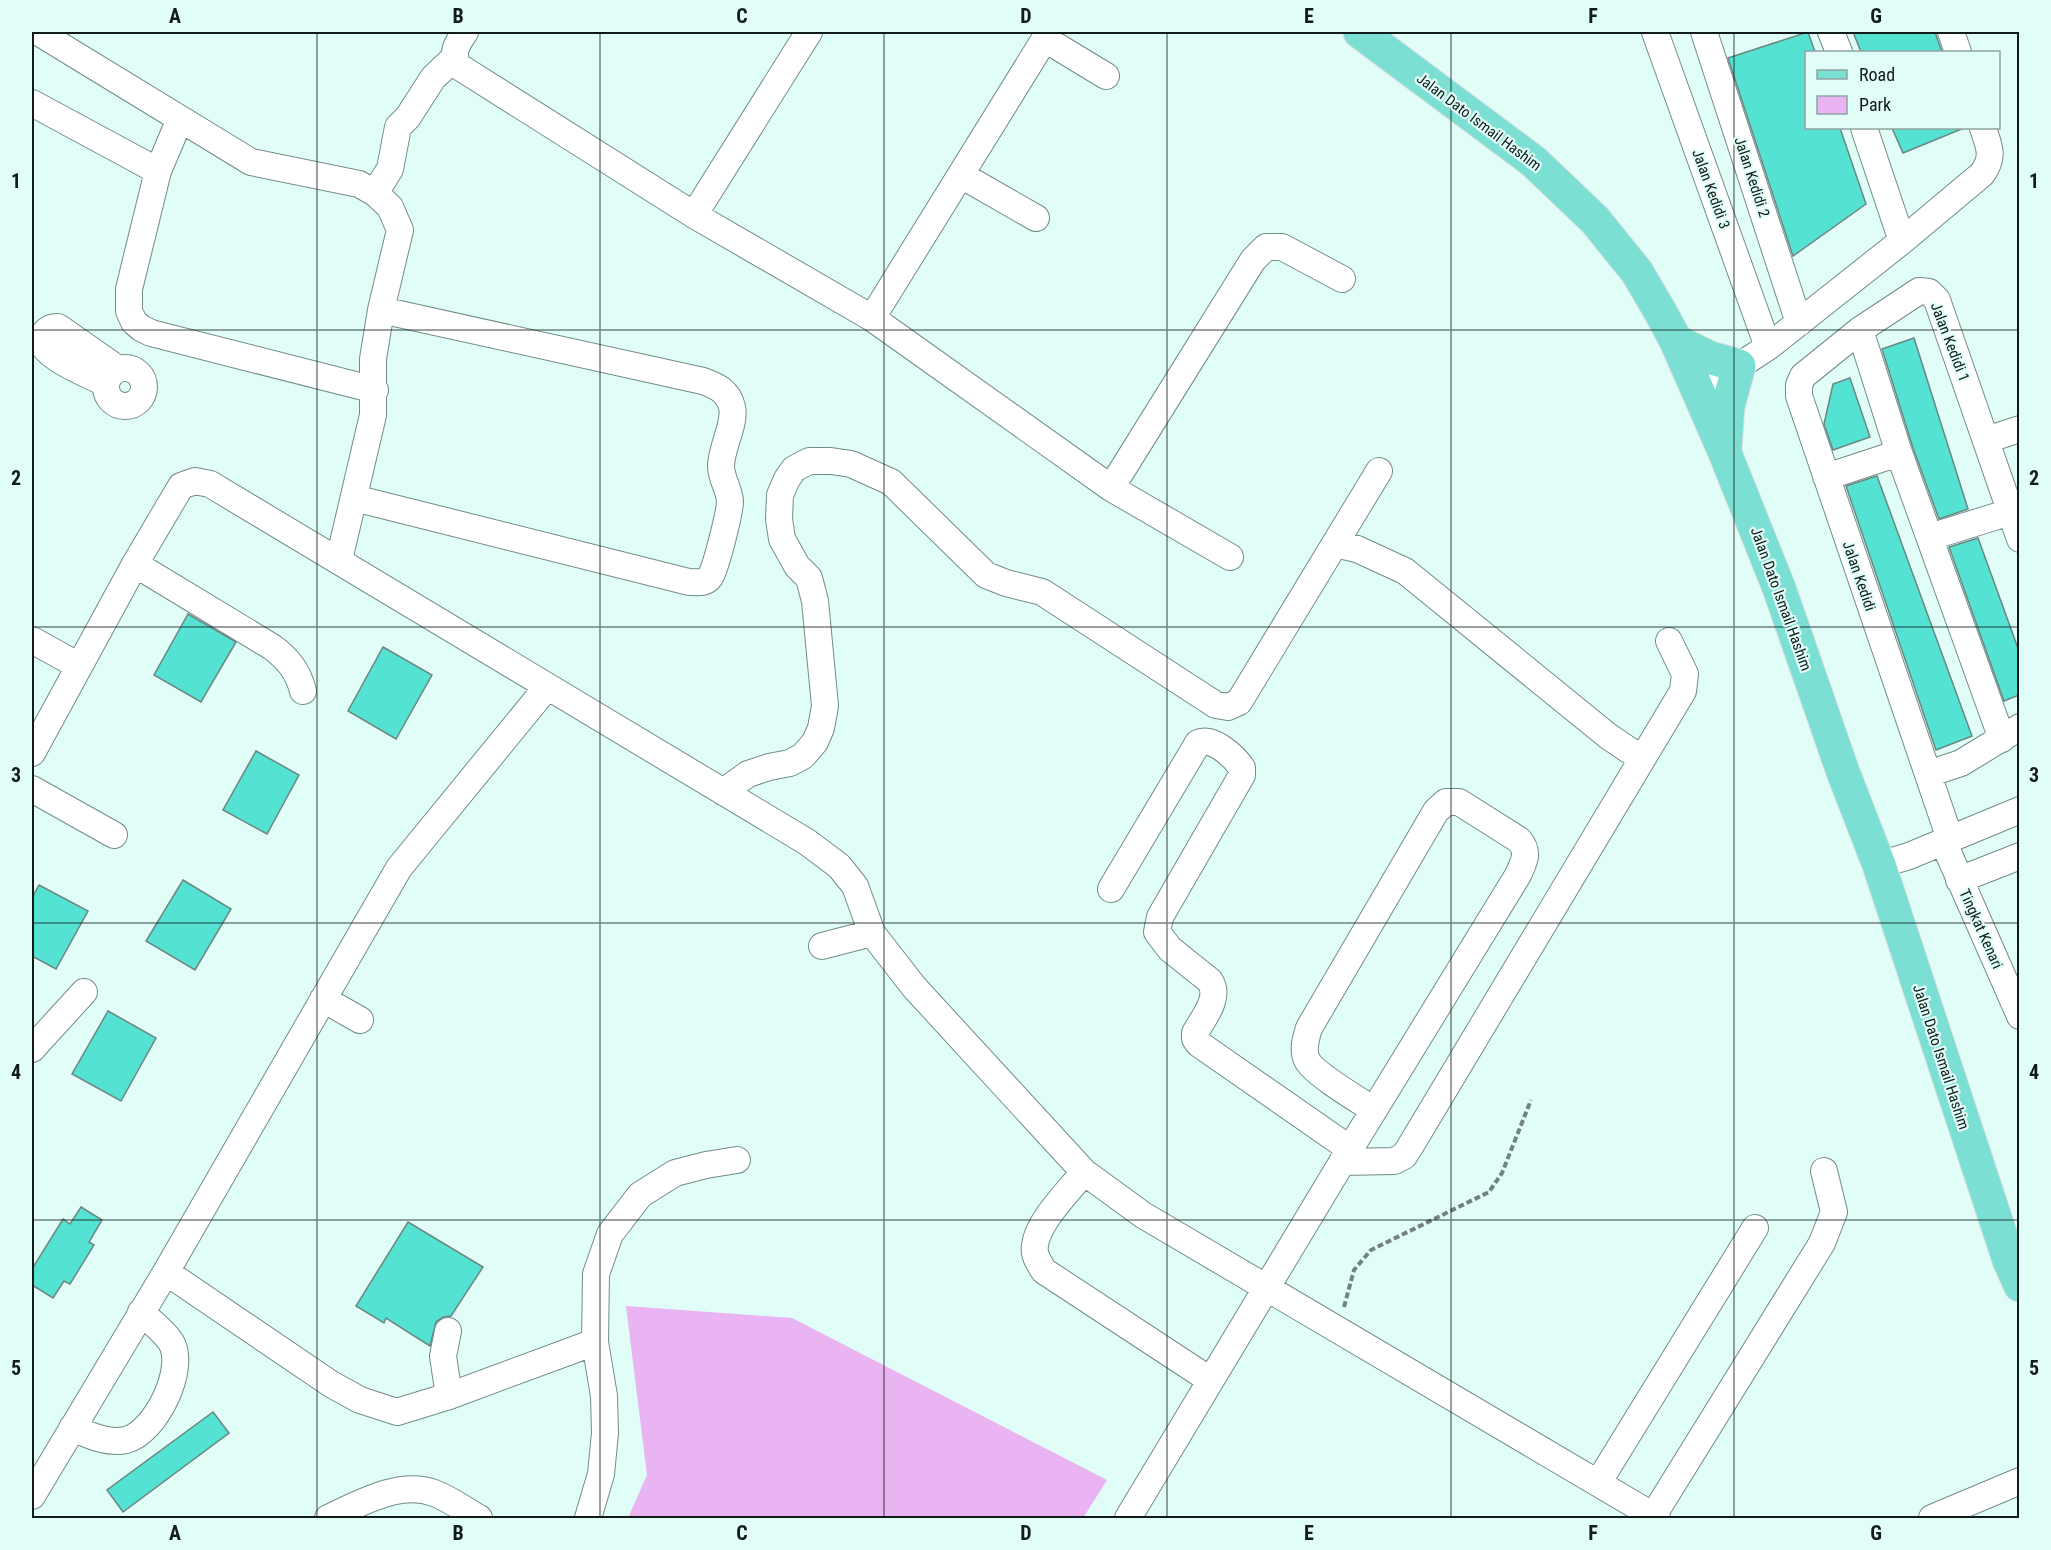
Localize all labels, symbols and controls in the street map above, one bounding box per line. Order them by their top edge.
text: A [169,4,181,28]
text: B [452,4,464,28]
text: C [736,4,748,28]
text: D [1020,4,1032,28]
text: E [1304,4,1314,28]
text: F [1588,4,1598,28]
text: G [1870,4,1882,28]
legend [1805,51,2000,129]
text: Road [1859,64,1895,85]
street label: Jalan Dato Ismail Hashim [1413,69,1545,175]
text: Park [1859,94,1891,115]
street label: Jalan Kedidi 2 [1731,135,1773,219]
street label: Jalan Kedidi 3 [1688,147,1734,231]
text: 1 [11,169,21,193]
text: 1 [2029,169,2039,193]
street label: Jalan Kedidi 1 [1927,300,1973,384]
text: 2 [11,466,21,490]
text: 2 [2029,466,2039,490]
street label: Jalan Dato Ismail Hashim [1747,525,1815,673]
street label: Jalan Kedidi [1839,539,1879,613]
text: 3 [11,763,21,787]
text: 3 [2029,763,2039,787]
street label: Tingkat Kenari [1955,886,2007,972]
street label: Jalan Dato Ismail Hashim [1909,982,1973,1132]
text: 4 [11,1060,21,1084]
text: 4 [2029,1060,2039,1084]
text: 5 [11,1356,21,1380]
text: 5 [2029,1356,2039,1380]
text: A [169,1521,181,1545]
text: B [452,1521,464,1545]
text: C [736,1521,748,1545]
text: D [1020,1521,1032,1545]
text: E [1304,1521,1314,1545]
text: F [1588,1521,1598,1545]
text: G [1870,1521,1882,1545]

